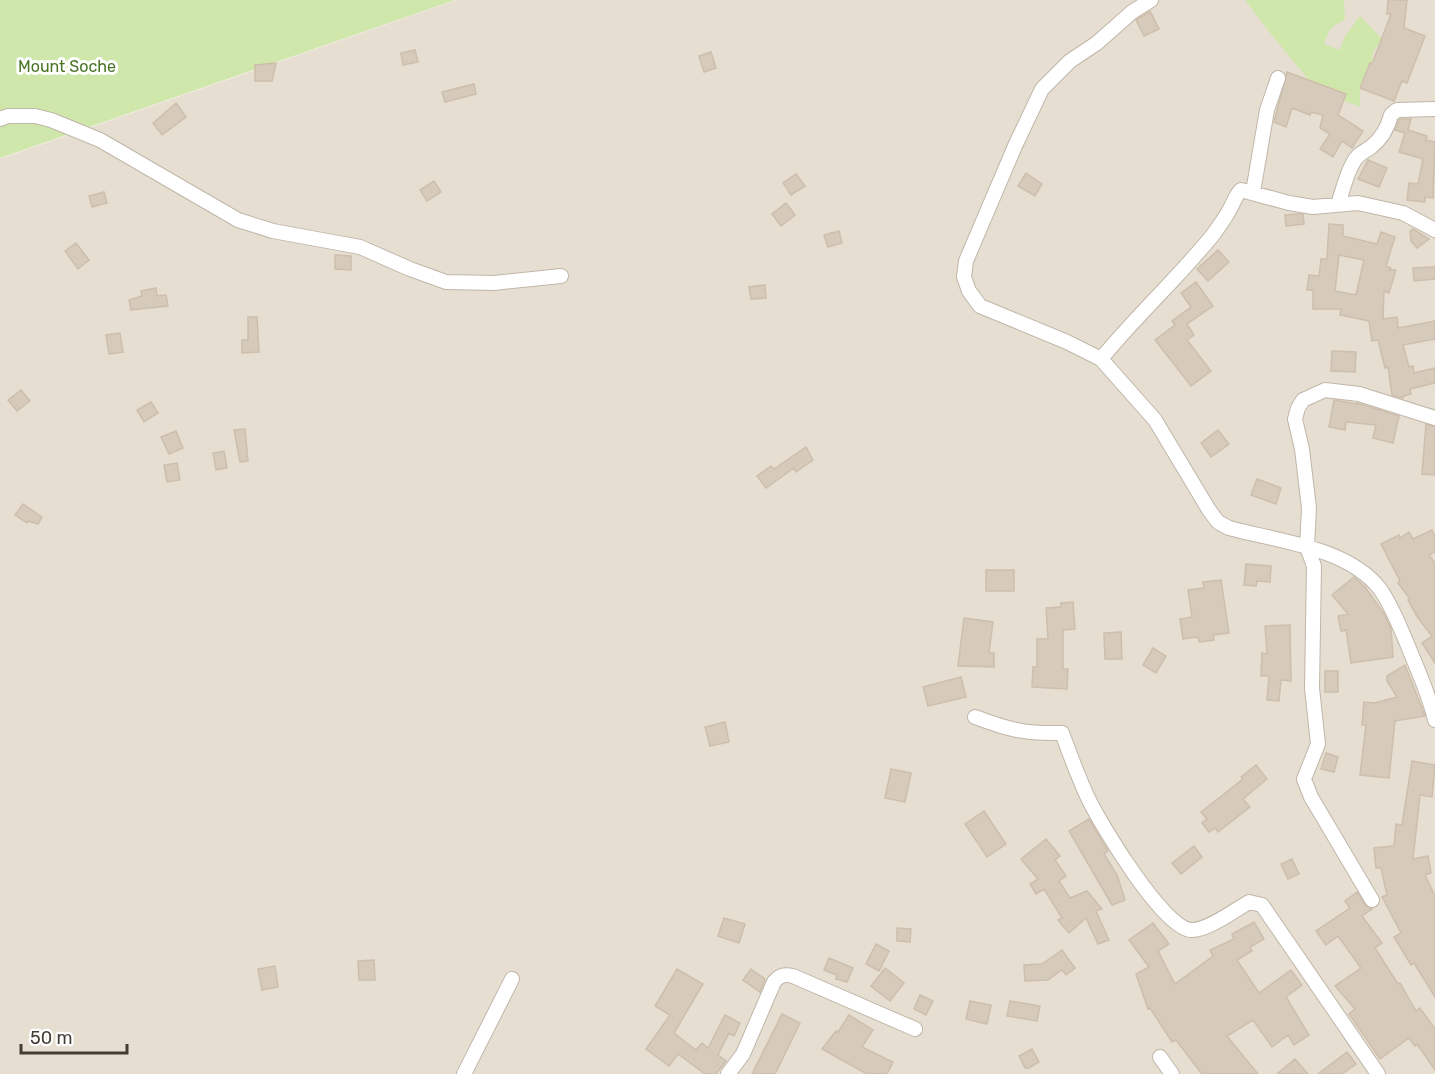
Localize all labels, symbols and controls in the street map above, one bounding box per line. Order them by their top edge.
park label: Mount Soche [18,57,116,76]
scale bar [21,1017,128,1055]
text: 50 m [30,1027,73,1049]

